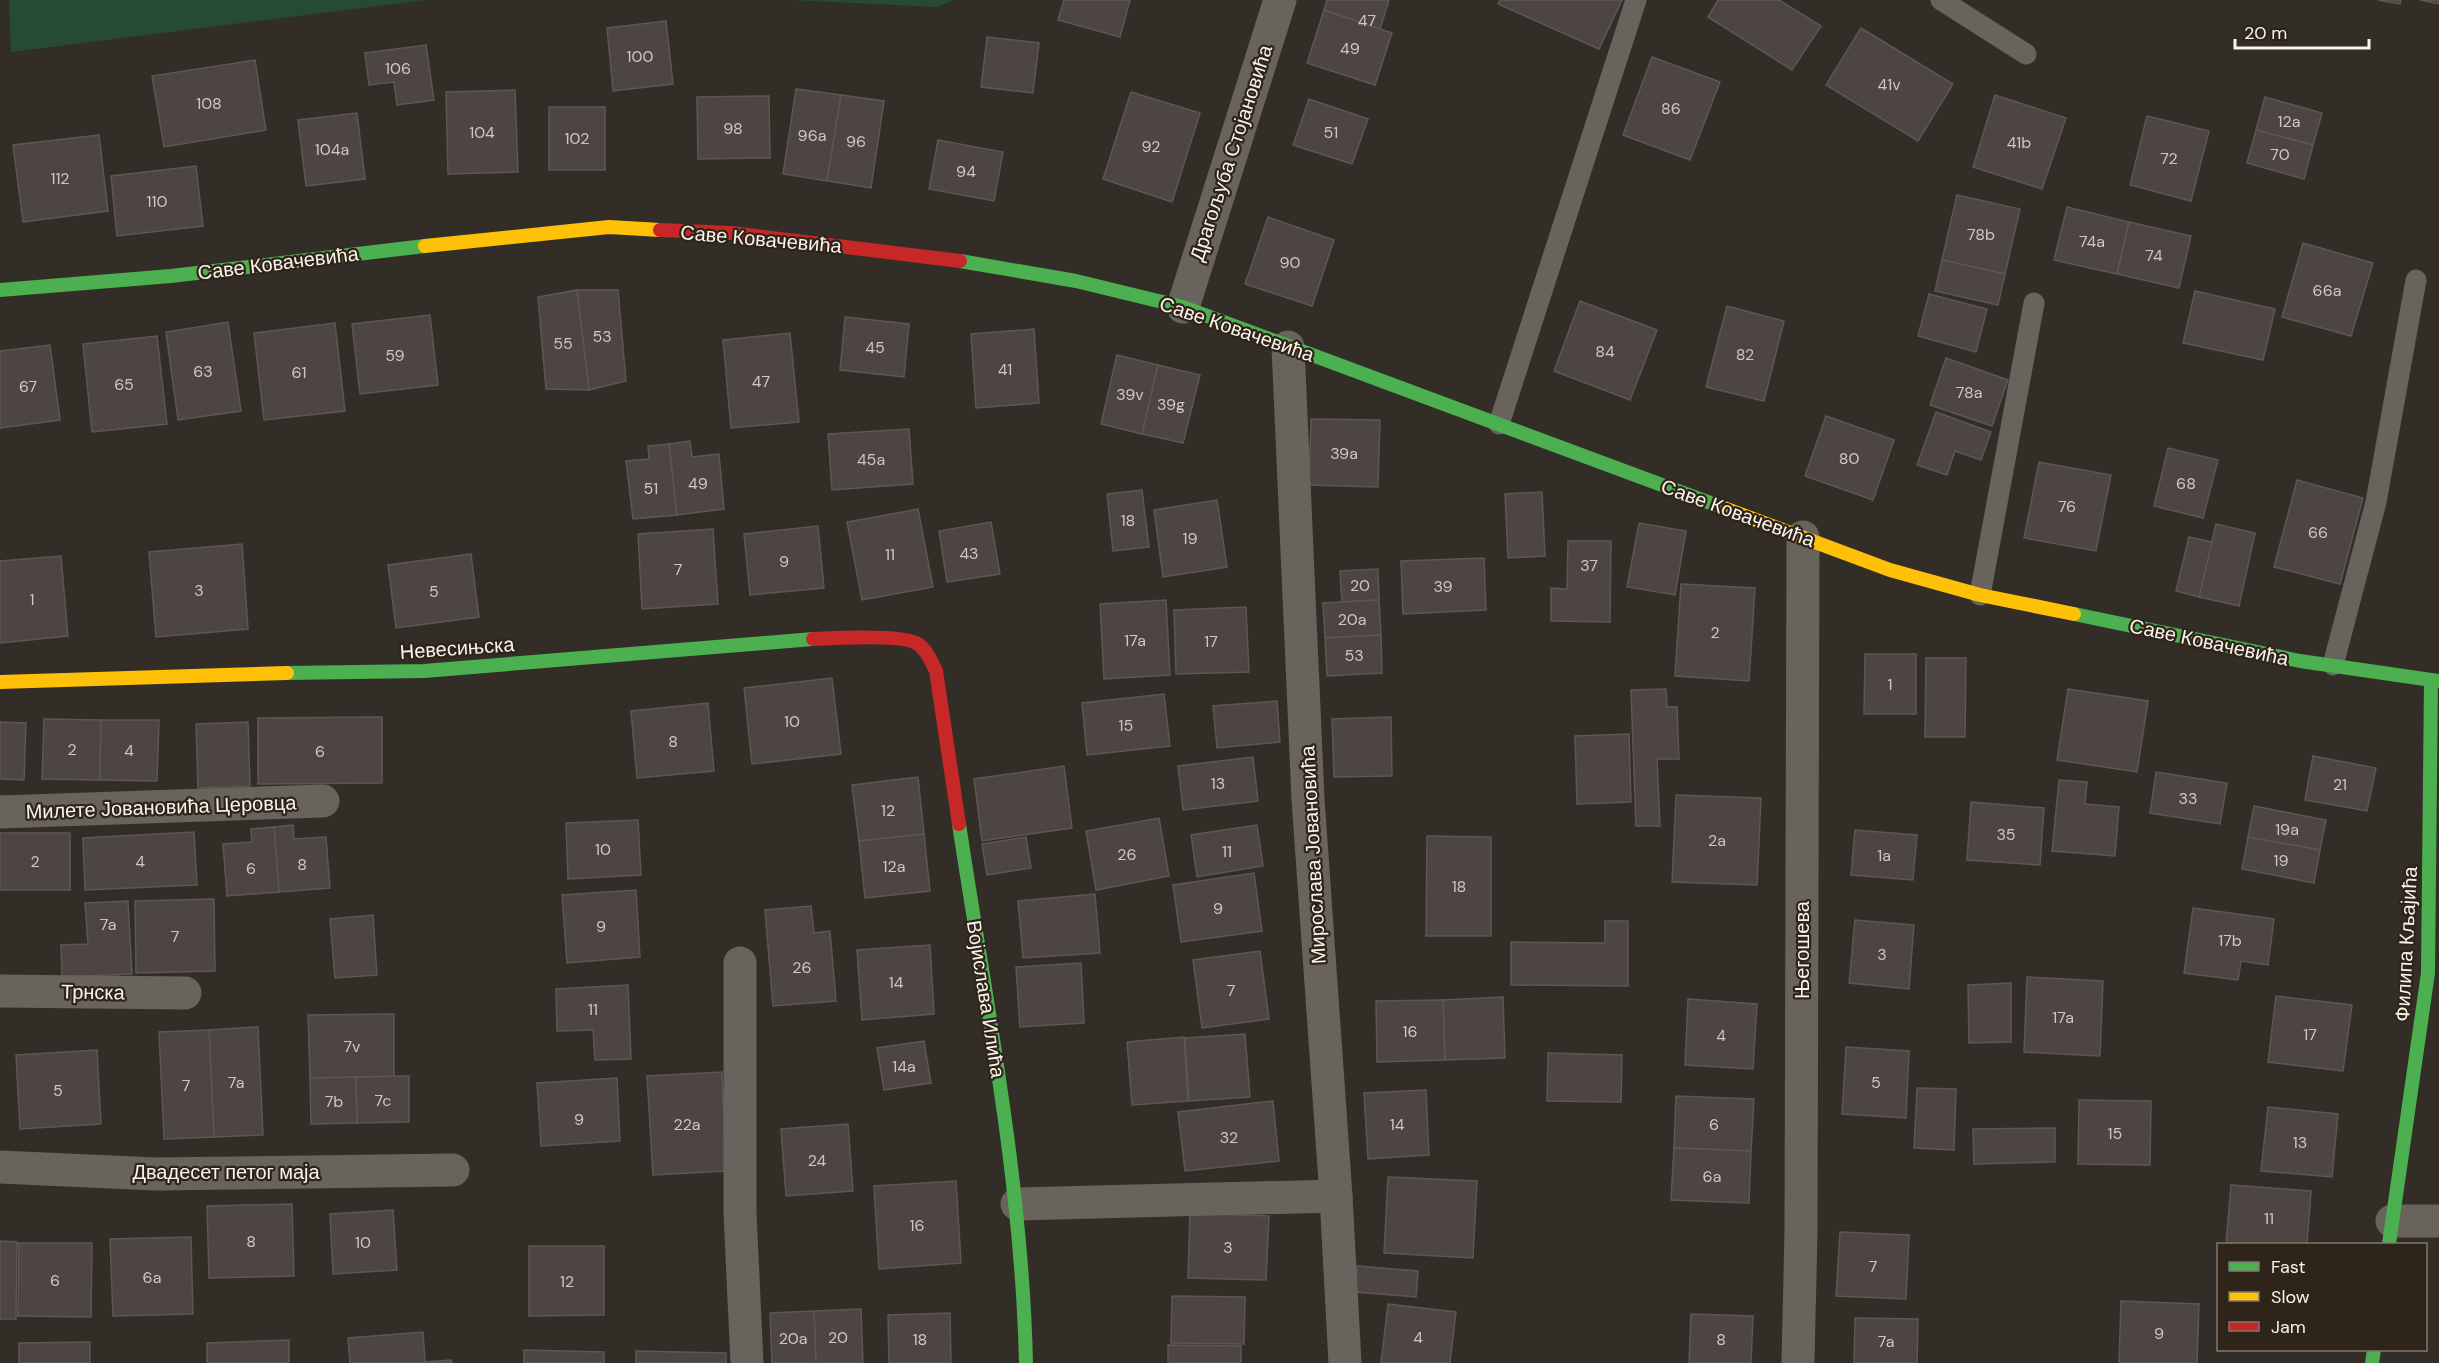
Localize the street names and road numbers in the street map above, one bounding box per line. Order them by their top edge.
street label: Драгољуба Стојановића [1184,41,1279,264]
street label: Саве Ковачевића [679,219,844,259]
street label: Саве Ковачевића [196,240,361,286]
street label: Саве Ковачевића [1156,290,1319,368]
street label: Саве Ковачевића [1657,473,1819,553]
street label: Саве Ковачевића [2127,612,2292,672]
street label: Невесињска [399,631,516,665]
street label: Мирослава Јовановића [1294,744,1332,965]
street label: Милете Јовановића Церовца [25,789,298,825]
street label: Филипа Кљајића [2389,865,2423,1022]
street label: Његошева [1789,900,1815,999]
street label: Војислава Илића [961,918,1011,1081]
street label: Трнска [61,978,126,1006]
street label: Двадесет петог маја [132,1159,320,1185]

